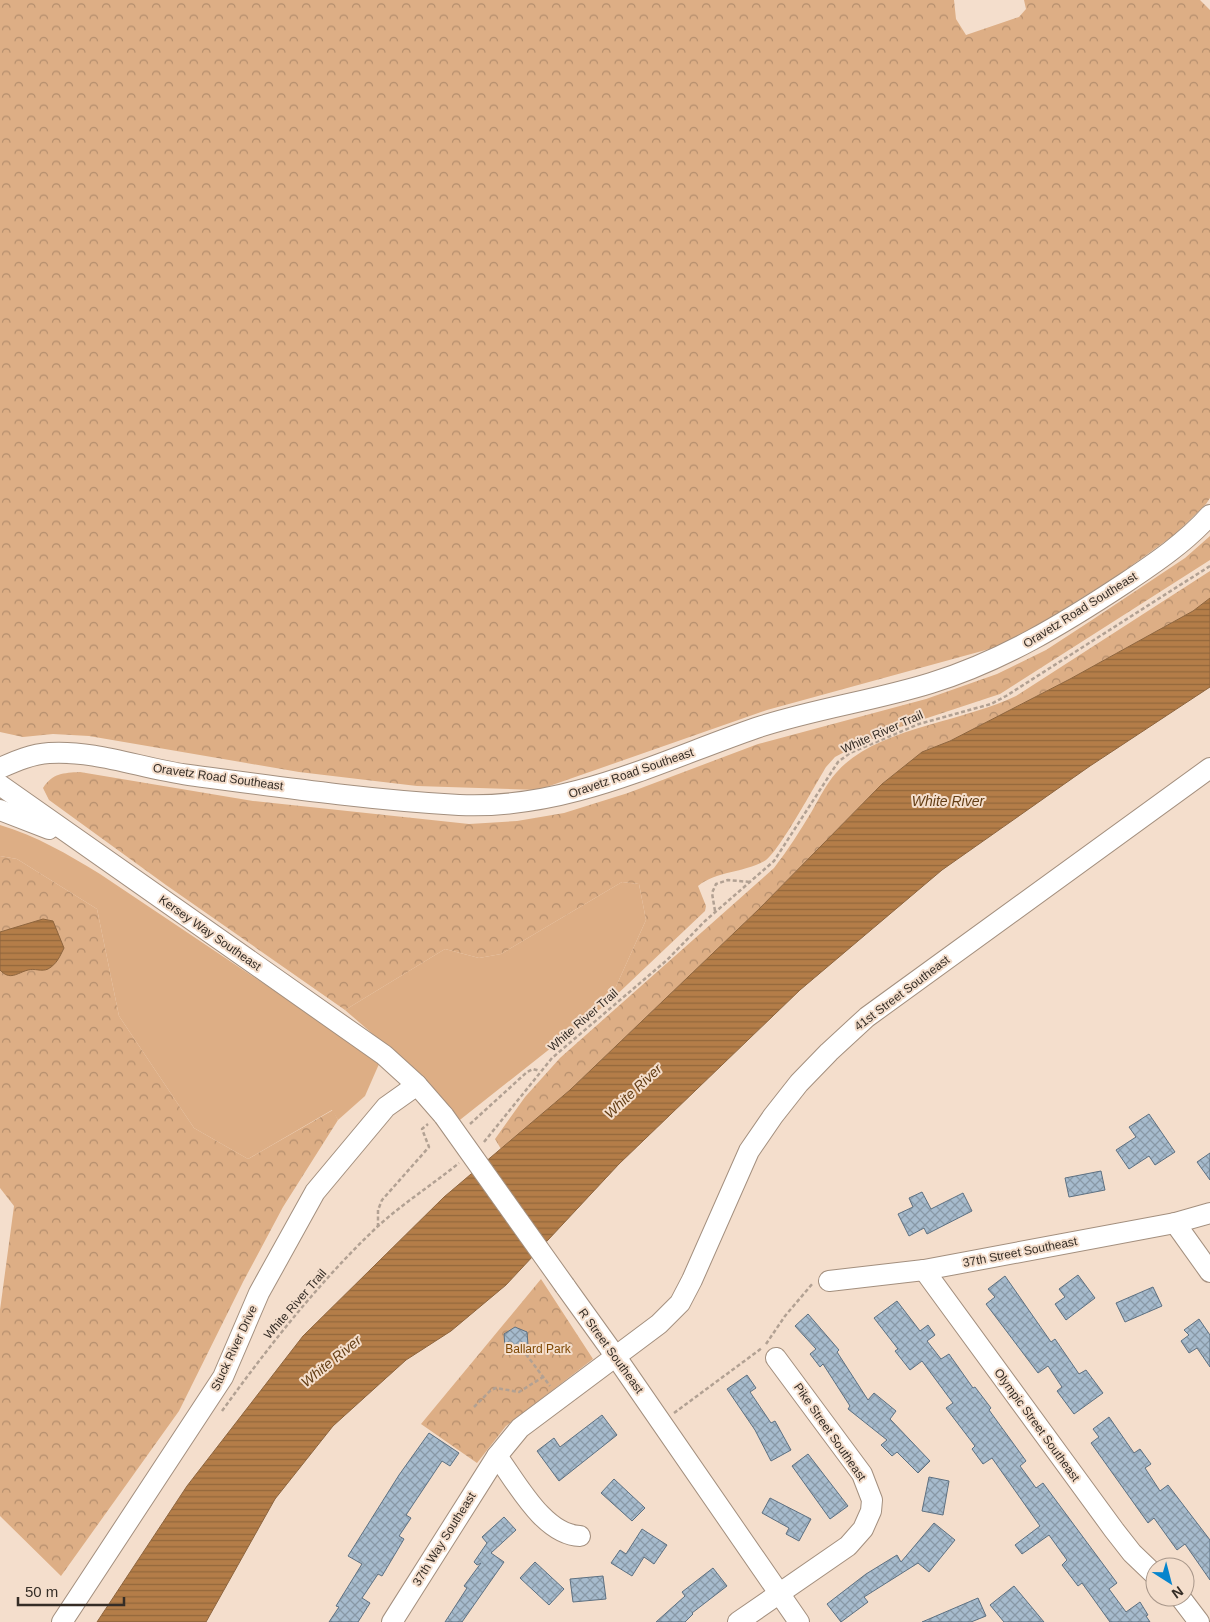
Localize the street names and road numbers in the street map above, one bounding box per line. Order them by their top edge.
street label: Oravetz Road Southeast [1021,569,1140,651]
street label: White River Trail [839,708,925,756]
street label: Oravetz Road Southeast [567,745,696,801]
street label: Oravetz Road Southeast [152,761,285,793]
street label: Kersey Way Southeast [156,892,264,974]
street label: 41st Street Southeast [852,952,953,1033]
street label: White River Trail [545,986,621,1054]
street label: 37th Street Southeast [962,1234,1079,1270]
street label: White River Trail [261,1266,329,1342]
street label: Stuck River Drive [208,1303,260,1393]
street label: R Street Southeast [576,1306,647,1397]
street label: Olympic Street Southeast [991,1366,1083,1485]
street label: Pike Street Southeast [791,1380,869,1484]
street label: 37th Way Southeast [410,1489,479,1588]

